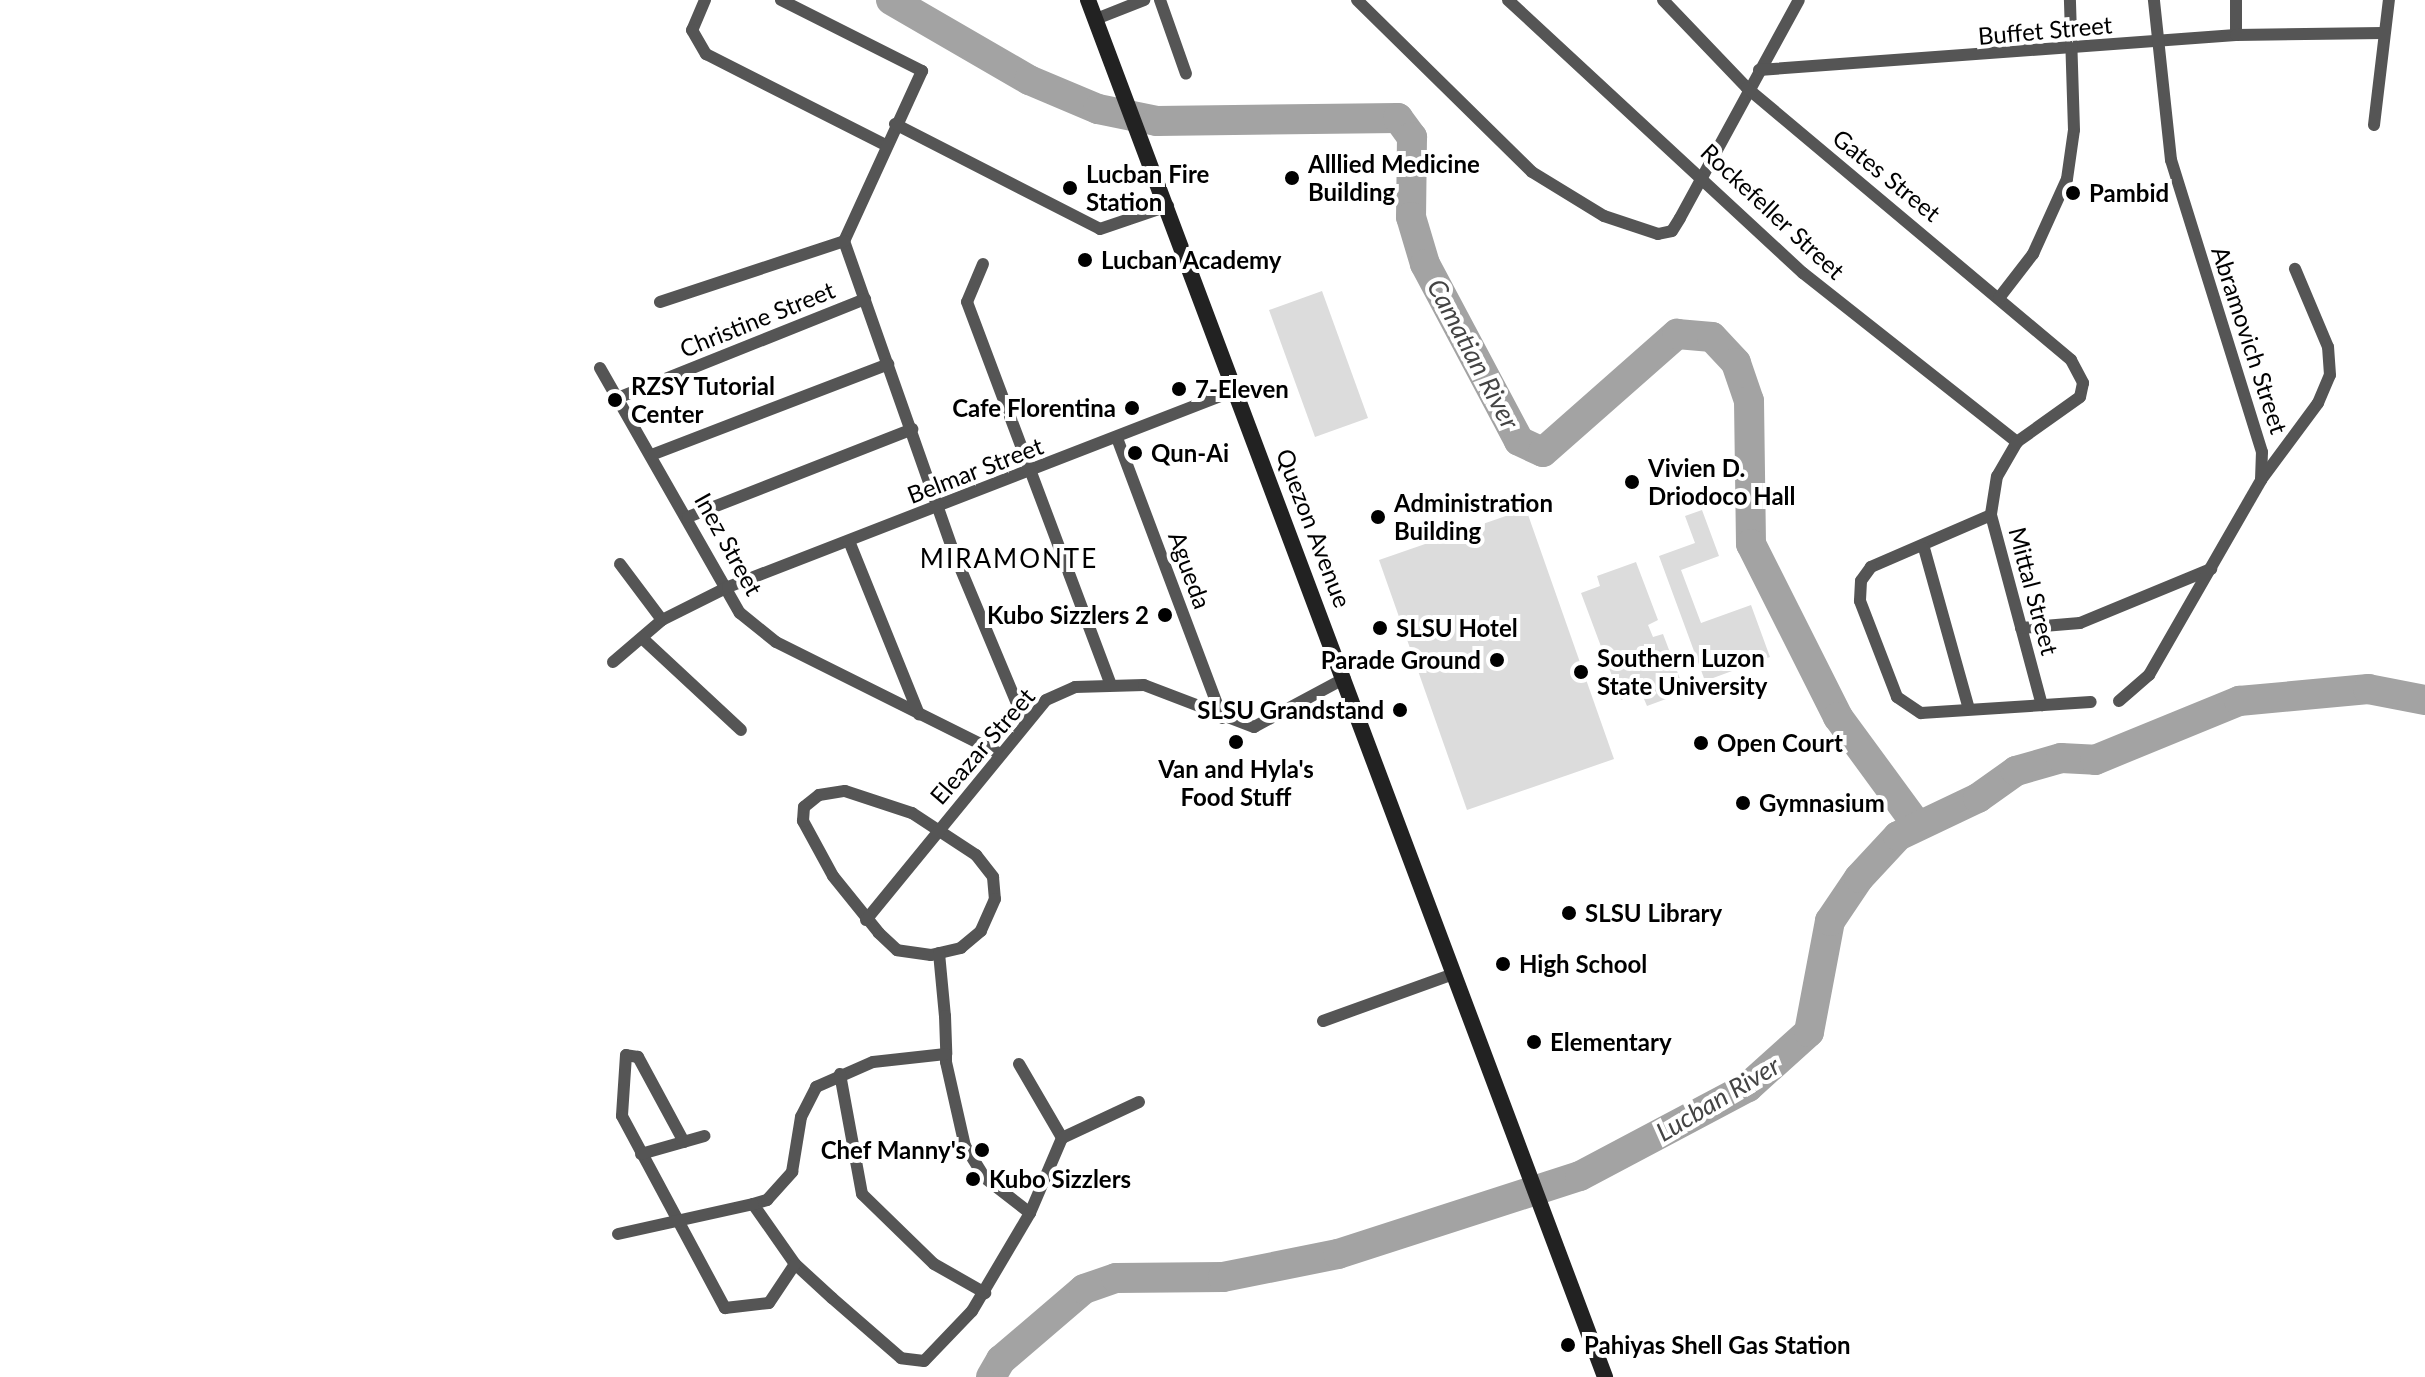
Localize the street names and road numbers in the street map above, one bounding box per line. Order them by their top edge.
street label: Buffet Street [1977,10,2113,50]
street label: Gates Street [1827,123,1947,227]
street label: Rockefeller Street [1695,137,1851,285]
street label: Abramovich Street [2206,243,2294,437]
street label: Christine Street [675,275,839,363]
street label: Belmar Street [903,431,1047,509]
street label: Quezon Avenue [1270,444,1358,612]
street label: Inez Street [689,488,769,600]
street label: Mittal Street [2003,524,2065,658]
street label: Agueda [1163,527,1217,613]
street label: Eleazar Street [924,682,1040,810]

